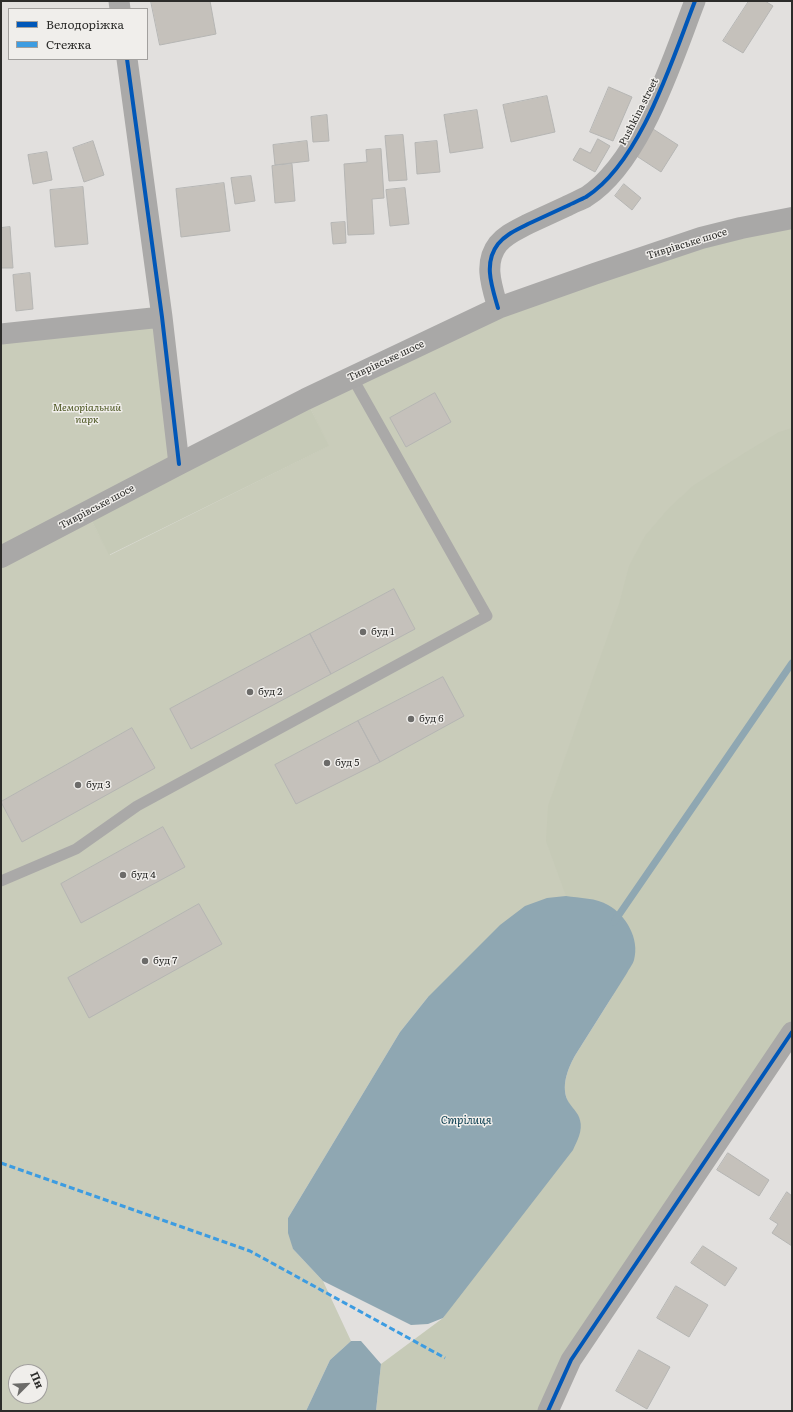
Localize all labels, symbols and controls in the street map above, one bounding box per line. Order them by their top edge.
legend [8,8,148,60]
text: Велодоріжка [46,15,124,33]
text: Стежка [46,35,91,53]
street label: Pushkina street [617,76,661,148]
street label: Тиврівське шосе [645,226,729,262]
street label: Тиврівське шосе [346,338,426,384]
park label: Меморіальний парк [53,402,121,426]
street label: Тиврівське шосе [57,482,137,532]
place label: буд 1 [371,626,394,638]
marker: буд 1 [358,627,368,637]
place label: буд 2 [258,686,282,698]
marker: буд 2 [245,687,255,697]
place label: буд 6 [419,713,444,725]
marker: буд 6 [406,714,416,724]
place label: буд 5 [335,757,359,769]
marker: буд 5 [322,758,332,768]
place label: буд 3 [86,779,111,791]
marker: буд 3 [73,780,83,790]
place label: буд 4 [131,869,156,881]
marker: буд 4 [118,870,128,880]
place label: буд 7 [153,955,177,967]
marker: буд 7 [140,956,150,966]
water label: Стрілиця [441,1114,491,1128]
north arrow [8,1364,48,1404]
text: Пн [27,1368,49,1391]

